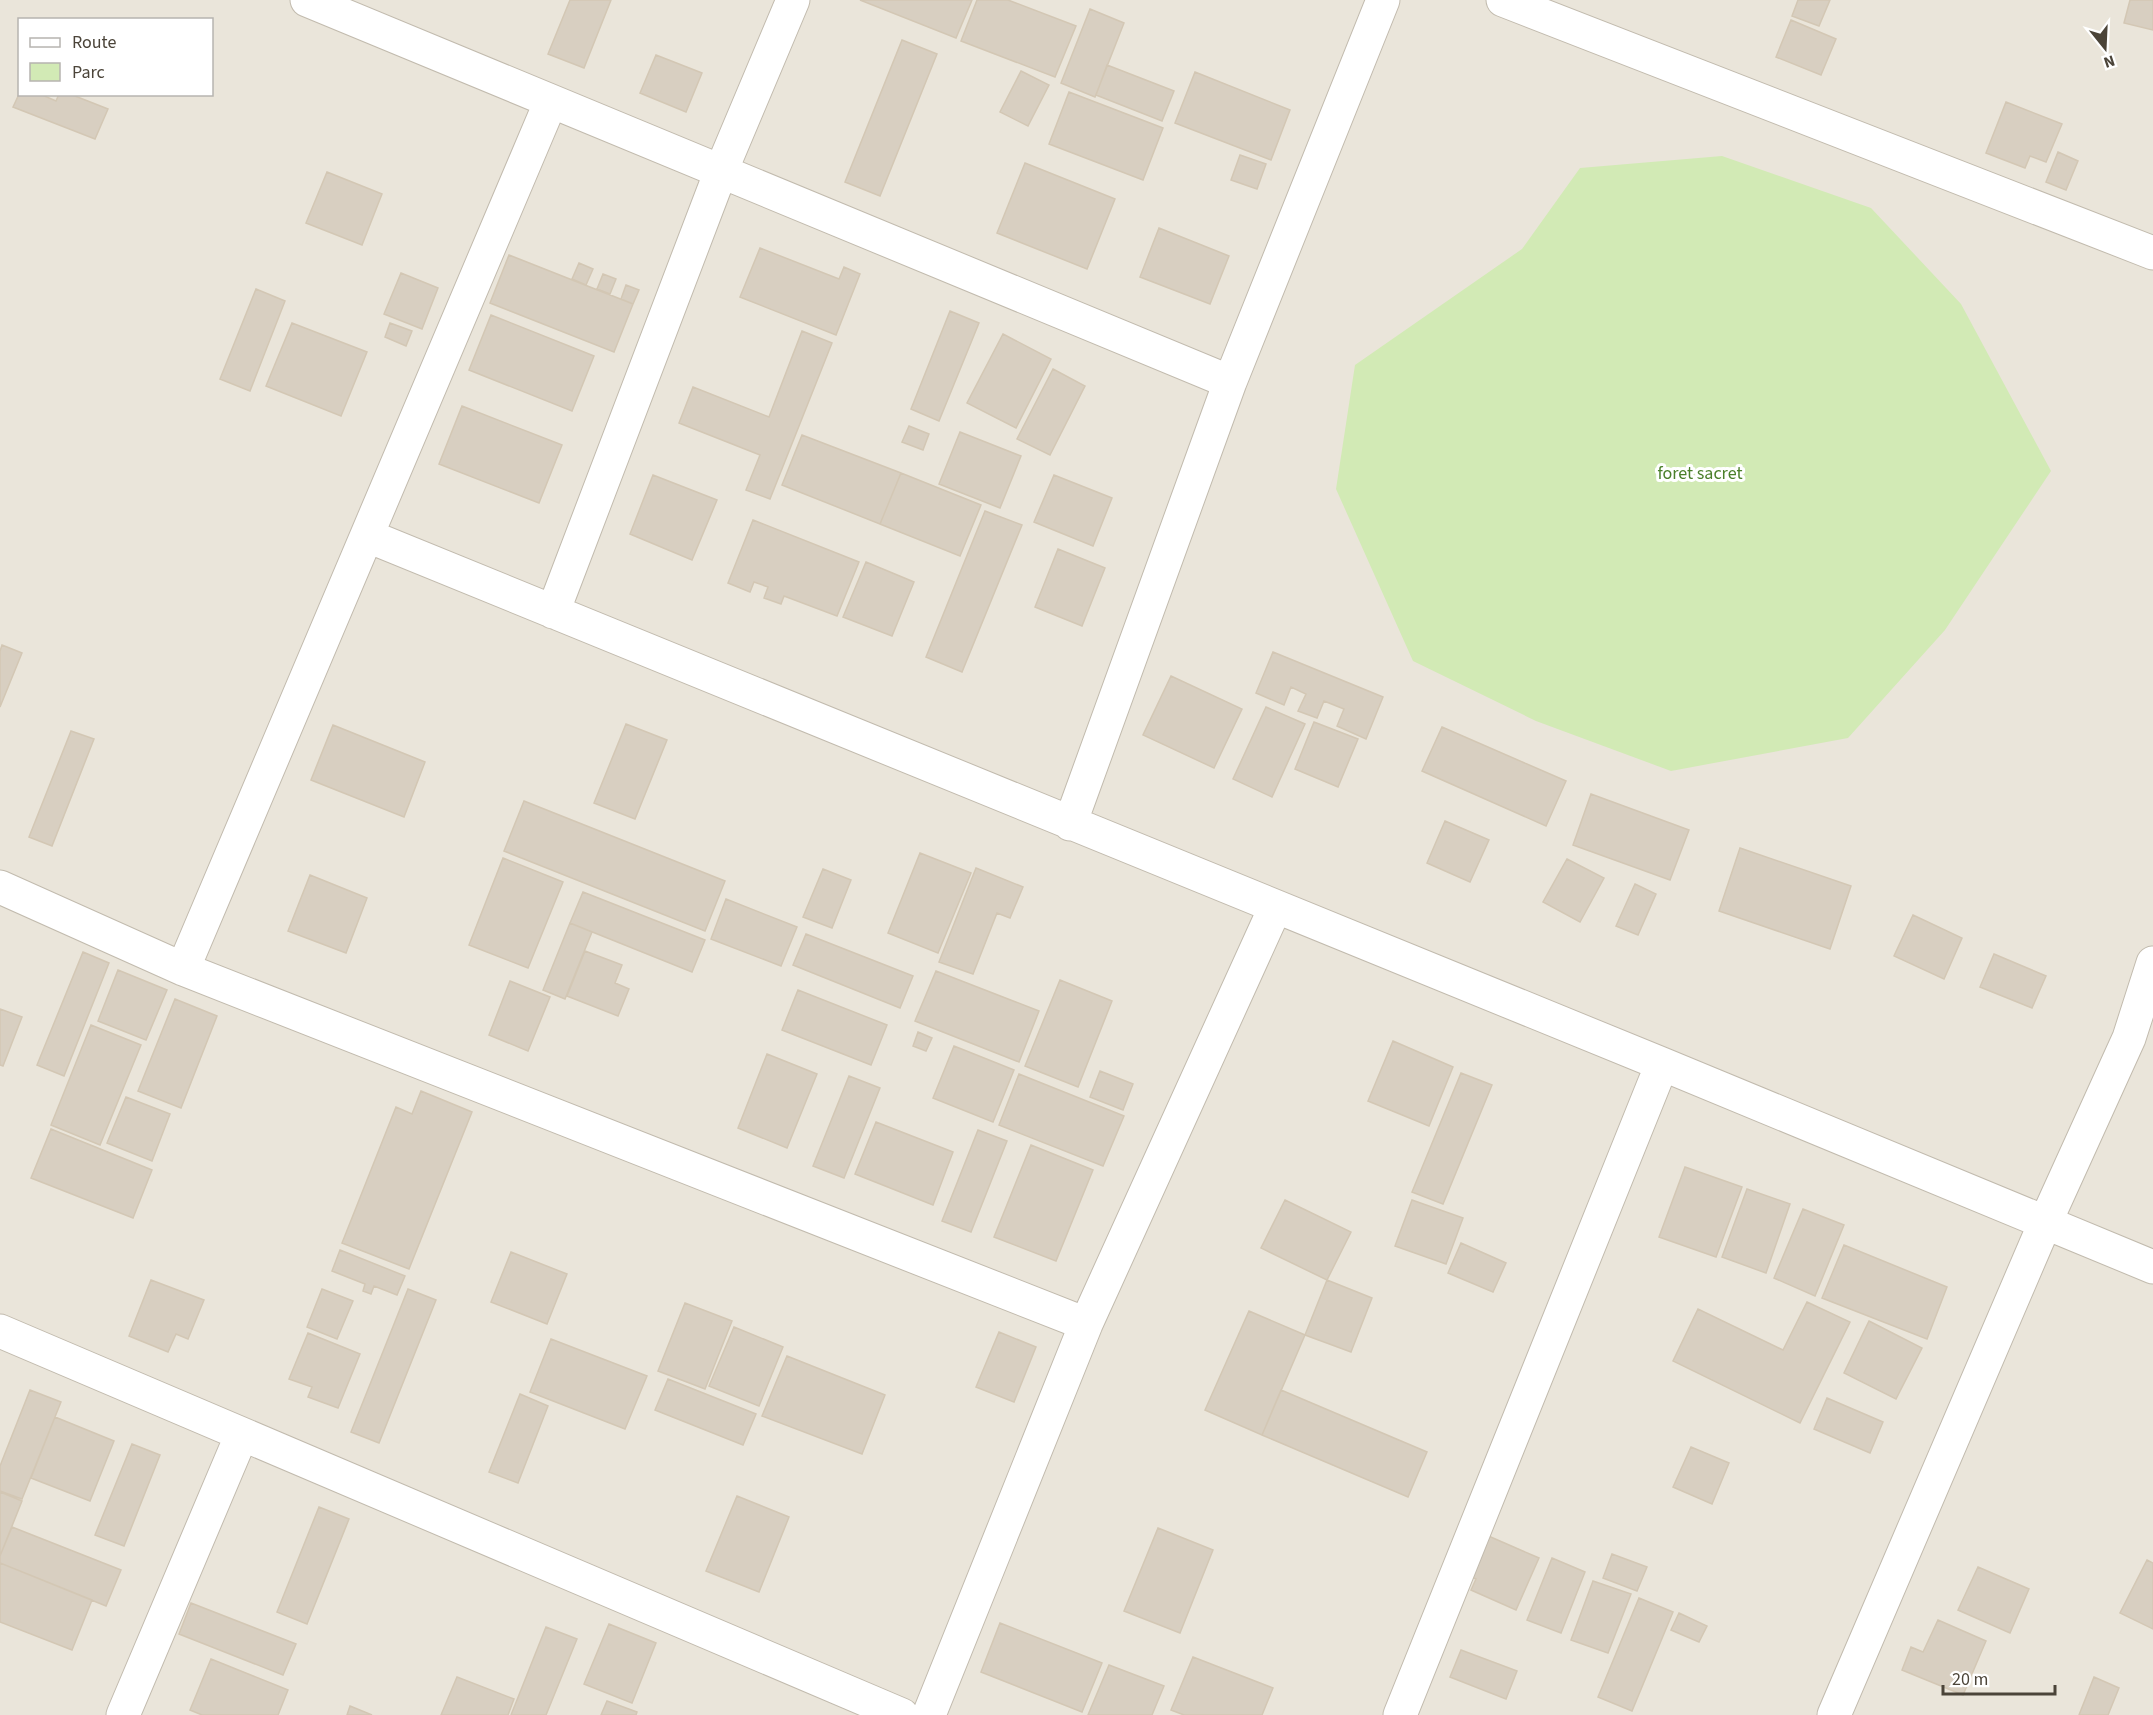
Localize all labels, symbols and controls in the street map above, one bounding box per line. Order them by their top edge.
legend [18,18,213,96]
north arrow [2075,18,2135,78]
text: Route [72,30,116,55]
text: N [2101,49,2118,73]
text: Parc [72,60,105,85]
park label: foret sacret [1657,461,1743,486]
scale bar [1943,1658,2056,1696]
text: 20 m [1952,1667,1988,1692]

